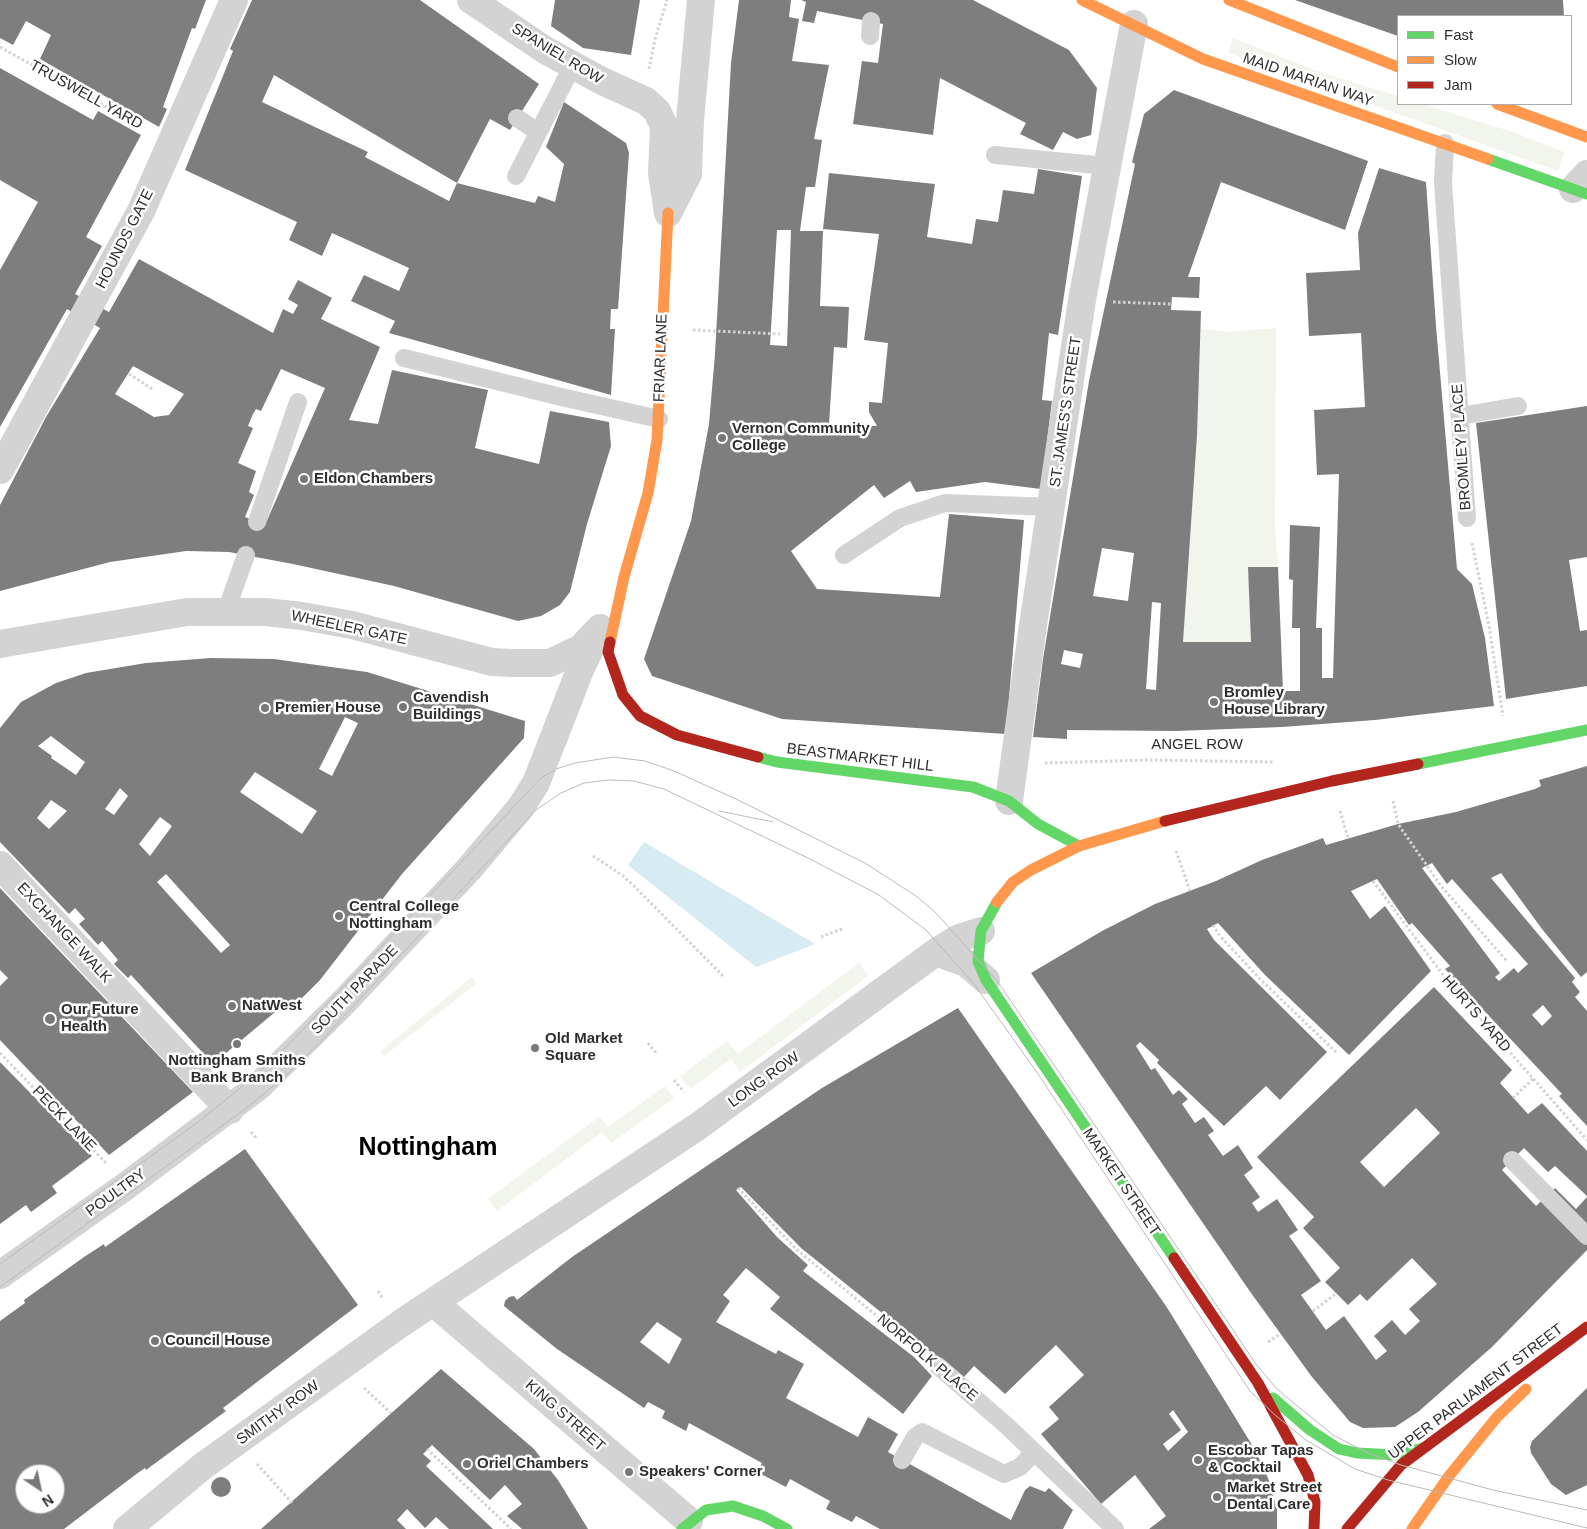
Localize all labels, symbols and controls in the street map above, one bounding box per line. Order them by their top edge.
legend [1397,15,1572,105]
street label: SPANIEL ROW [508,20,606,88]
text: Fast [1444,26,1473,43]
street label: MAID MARIAN WAY [1240,49,1376,111]
text: Slow [1444,51,1477,68]
street label: TRUSWELL YARD [26,56,146,134]
text: Jam [1444,76,1472,93]
street label: HOUNDS GATE [92,186,158,292]
street label: FRIAR LANE [650,314,672,402]
street label: ST. JAMES'S STREET [1047,335,1085,489]
street label: BROMLEY PLACE [1449,383,1475,511]
place label: Vernon Community College [732,420,870,455]
marker: Vernon Community College [716,432,728,444]
place label: Eldon Chambers [314,470,433,488]
marker: Eldon Chambers [298,473,310,485]
street label: WHEELER GATE [289,607,409,649]
place label: Bromley House Library [1224,684,1325,719]
place label: Cavendish Buildings [413,689,489,724]
marker: Bromley House Library [1208,696,1220,708]
place label: Premier House [275,699,381,717]
marker: Cavendish Buildings [397,701,409,713]
marker: Premier House [259,702,271,714]
street label: ANGEL ROW [1151,736,1243,754]
street label: BEASTMARKET HILL [786,740,934,776]
street label: EXCHANGE WALK [13,879,115,987]
place label: Central College Nottingham [349,898,459,933]
marker: Central College Nottingham [333,910,345,922]
street label: SOUTH PARADE [308,942,402,1038]
street label: HURTS YARD [1438,972,1514,1056]
place label: NatWest [242,997,302,1015]
marker: NatWest [226,1000,238,1012]
place label: Our Future Health [61,1001,138,1036]
marker: Our Future Health [43,1012,57,1026]
place label: Old Market Square [545,1030,623,1065]
marker: Nottingham Smiths Bank Branch [231,1038,243,1050]
marker: Old Market Square [529,1042,541,1054]
street label: LONG ROW [725,1048,803,1112]
place label: Nottingham Smiths Bank Branch [168,1052,306,1087]
street label: PECK LANE [28,1082,100,1156]
street label: MARKET STREET [1078,1125,1164,1239]
district label: Nottingham [359,1133,497,1163]
street label: POULTRY [83,1165,149,1221]
street label: NORFOLK PLACE [873,1311,981,1405]
street label: UPPER PARLIAMENT STREET [1385,1320,1567,1464]
place label: Council House [165,1332,270,1350]
marker: Council House [149,1335,161,1347]
street label: KING STREET [521,1376,609,1456]
street label: SMITHY ROW [233,1377,323,1449]
place label: Escobar Tapas & Cocktail [1208,1442,1314,1477]
marker: Escobar Tapas & Cocktail [1192,1454,1204,1466]
place label: Oriel Chambers [477,1455,589,1473]
marker: Oriel Chambers [461,1458,473,1470]
place label: Speakers' Corner [639,1463,763,1481]
north arrow [15,1464,65,1514]
marker: Speakers' Corner [623,1466,635,1478]
place label: Market Street Dental Care [1227,1479,1322,1514]
text: N [39,1491,56,1510]
marker: Market Street Dental Care [1211,1491,1223,1503]

